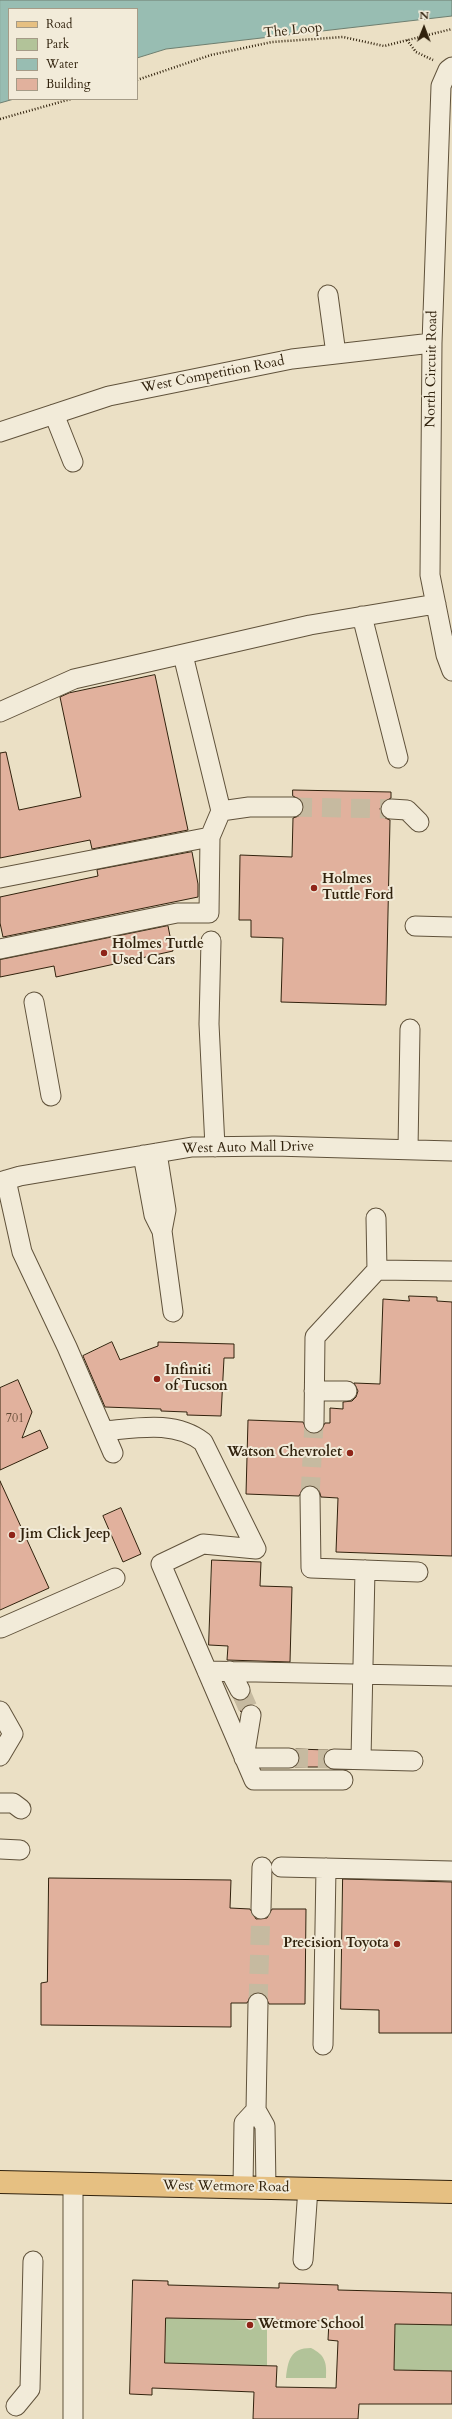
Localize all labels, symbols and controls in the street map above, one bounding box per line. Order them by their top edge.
legend [8,8,138,100]
north arrow [404,8,444,48]
text: N [419,8,429,23]
text: Road [46,16,72,32]
street label: The Loop [263,20,323,42]
text: Park [46,36,69,52]
text: Water [46,56,78,72]
text: Building [46,76,90,92]
street label: North Circuit Road [423,310,441,428]
street label: West Competition Road [140,353,286,397]
place label: Holmes Tuttle Ford [322,872,393,904]
marker: Holmes Tuttle Ford [309,883,319,893]
place label: Holmes Tuttle Used Cars [112,937,204,970]
marker: Holmes Tuttle Used Cars [99,948,109,958]
street label: West Auto Mall Drive [182,1138,314,1158]
place label: Infiniti of Tucson [165,1363,228,1396]
marker: Infiniti of Tucson [152,1374,162,1384]
house number: 701 [6,1412,24,1426]
place label: Watson Chevrolet [227,1445,342,1461]
marker: Watson Chevrolet [345,1448,355,1458]
place label: Jim Click Jeep [20,1527,111,1543]
marker: Jim Click Jeep [7,1530,17,1540]
place label: Precision Toyota [283,1936,389,1952]
marker: Precision Toyota [392,1939,402,1949]
street label: West Wetmore Road [163,2177,289,2197]
place label: Wetmore School [258,2317,364,2333]
marker: Wetmore School [245,2320,255,2330]

